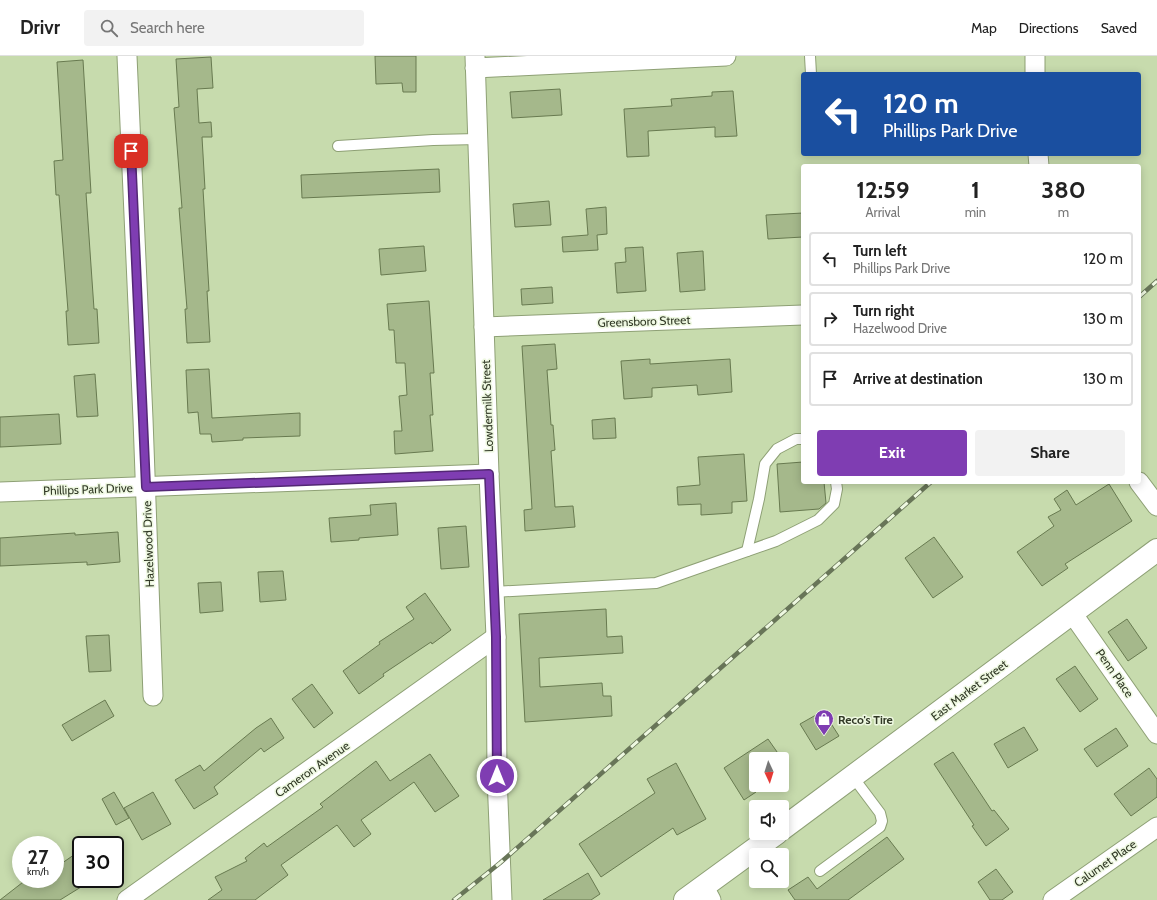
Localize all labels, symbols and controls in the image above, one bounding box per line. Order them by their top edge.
search box [84,10,364,46]
text: Drivr [20,16,60,39]
icon: search [98,17,120,39]
text: Search here [130,19,205,37]
text: Map [971,19,997,37]
text: Directions [1019,19,1079,37]
text: Saved [1101,19,1137,37]
text: 120 m [883,86,959,120]
icon: left [817,88,869,140]
text: Phillips Park Drive [883,120,1017,142]
pin [114,134,148,168]
icon: arrive [120,140,142,162]
text: 12:59 [856,175,909,204]
text: 1 [971,175,980,204]
text: 380 [1041,175,1086,204]
text: Arrival [866,204,900,220]
text: min [965,204,986,220]
text: m [1058,204,1069,220]
text: Turn left [853,242,907,260]
icon: left [819,248,841,270]
text: 120 m [1083,250,1123,268]
text: Phillips Park Drive [853,260,950,276]
text: Turn right [853,302,914,320]
icon: right [819,308,841,330]
text: 130 m [1083,310,1123,328]
street label: Greensboro Street [597,312,691,330]
text: Hazelwood Drive [853,320,947,336]
street label: Lowdermilk Street [478,360,496,452]
icon: arrive [819,368,841,390]
text: Arrive at destination [853,370,983,388]
text: 130 m [1083,370,1123,388]
button: Exit [817,430,967,476]
button: Share [975,430,1125,476]
street label: Phillips Park Drive [43,480,133,498]
street label: Hazelwood Drive [139,500,157,588]
street label: Penn Place [1093,646,1137,700]
street label: East Market Street [928,656,1010,724]
shop icon: Reco's Tire [813,708,835,736]
place label: Reco's Tire [838,712,893,727]
street label: Cameron Avenue [272,738,352,800]
north arrow [749,752,789,792]
map controls [749,752,789,888]
position arrow [476,755,518,797]
button: sound [749,800,789,840]
speed limit sign: 30 [72,836,124,888]
street label: Calumet Place [1071,836,1139,890]
text: 27 [28,845,48,869]
button: search [749,848,789,888]
text: km/h [27,865,49,878]

